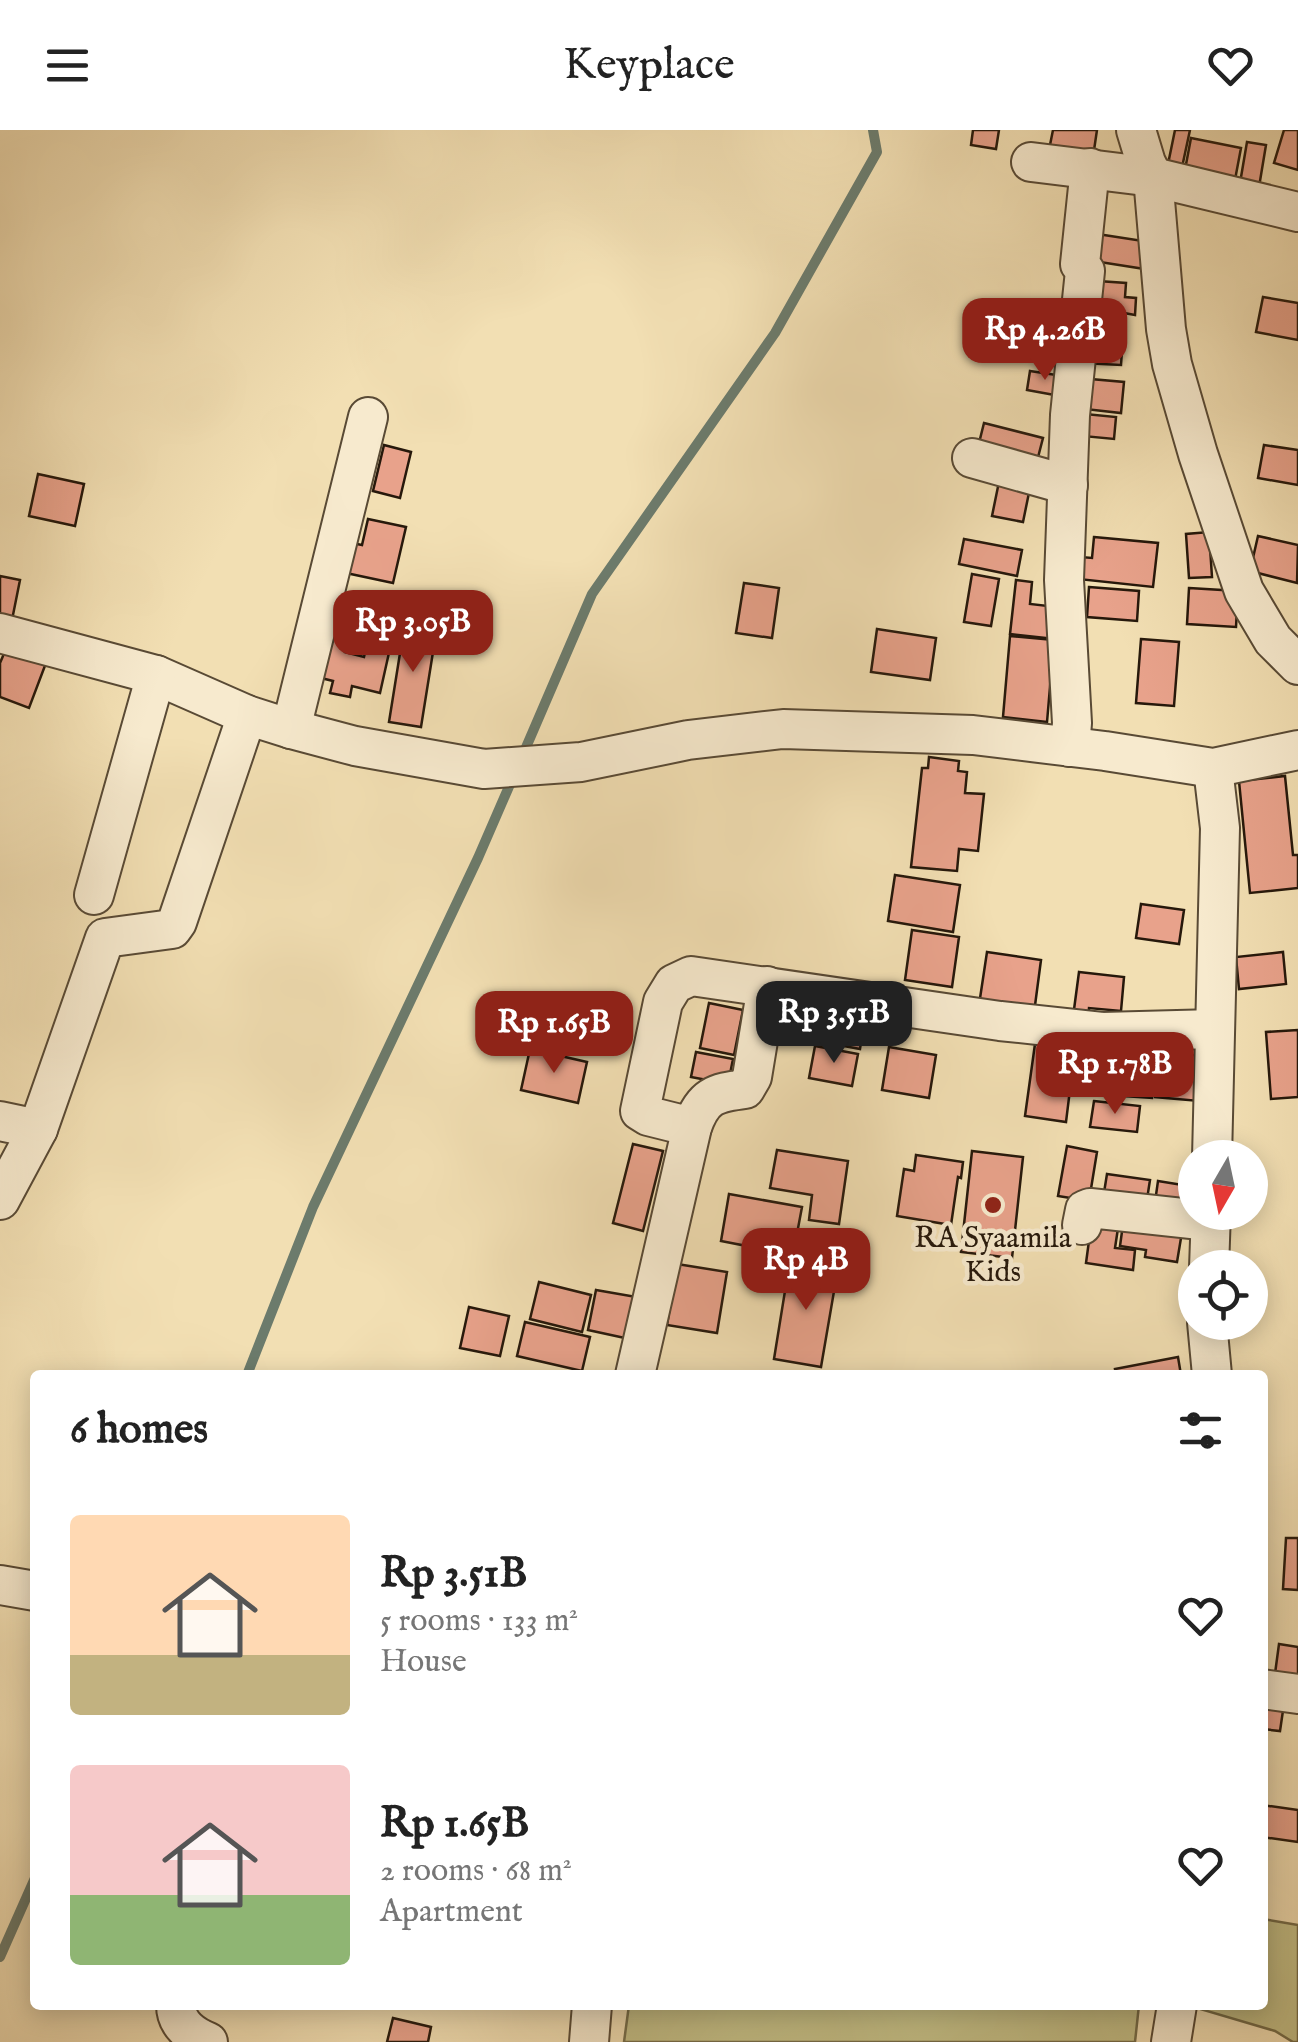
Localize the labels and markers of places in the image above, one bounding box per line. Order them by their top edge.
pin: Rp 4.26B [942,298,1148,383]
pin: Rp 3.05B [310,590,516,675]
pin: Rp 3.51B [731,981,937,1066]
pin: Rp 1.65B [451,991,657,1076]
pin: Rp 1.78B [1012,1032,1218,1117]
marker: RA Syaamila Kids [982,1194,1004,1216]
place label: RA Syaamila Kids [914,1220,1072,1292]
pin: Rp 4B [736,1228,876,1313]

